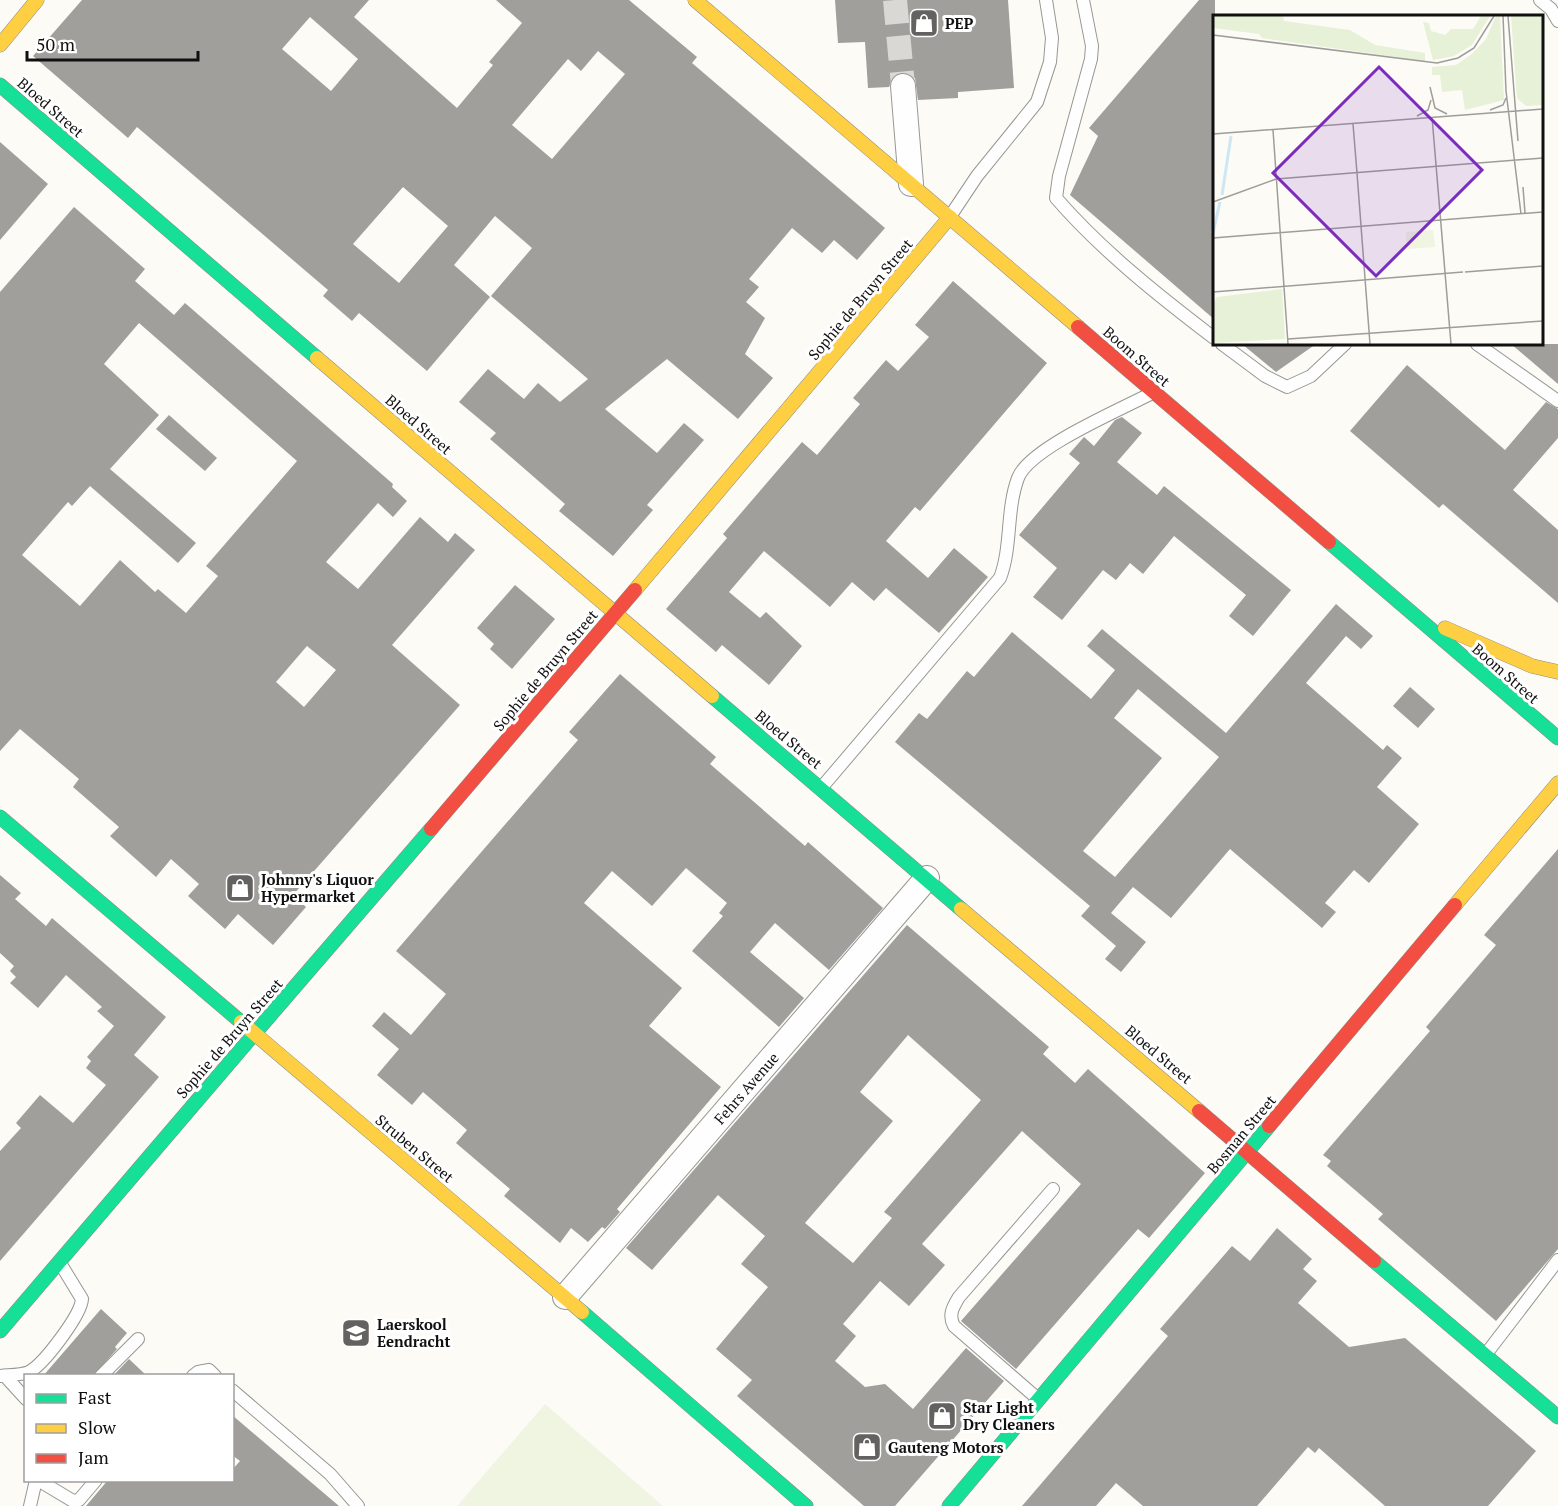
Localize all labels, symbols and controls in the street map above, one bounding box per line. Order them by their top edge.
shop icon: PEP [908,7,940,39]
place label: PEP [945,13,974,33]
inset map [1213,15,1543,345]
scale bar [27,24,198,62]
text: 50 m [36,32,76,56]
street label: Bloed Street [14,73,89,142]
street label: Sophie de Bruyn Street [803,234,917,364]
street label: Boom Street [1099,321,1175,391]
street label: Bloed Street [382,390,457,459]
street label: Sophie de Bruyn Street [488,605,602,735]
street label: Boom Street [1468,638,1544,708]
street label: Bloed Street [751,705,827,773]
place label: Johnny's Liquor Hypermarket [261,869,374,906]
shop icon: Johnny's Liquor Hypermarket [224,872,256,904]
street label: Sophie de Bruyn Street [171,974,287,1102]
street label: Bloed Street [1121,1020,1197,1088]
street label: Fehrs Avenue [709,1048,783,1128]
street label: Bosman Street [1202,1090,1280,1178]
street label: Struben Street [372,1109,459,1187]
place label: Laerskool Eendracht [377,1314,450,1351]
school or university icon: Laerskool Eendracht [340,1317,372,1349]
legend [24,1374,234,1482]
text: Fast [78,1385,112,1409]
place label: Star Light Dry Cleaners [963,1397,1055,1434]
shop icon: Star Light Dry Cleaners [926,1400,958,1432]
text: Slow [78,1415,117,1439]
shop icon: Gauteng Motors [851,1431,883,1463]
place label: Gauteng Motors [888,1437,1004,1457]
text: Jam [78,1445,109,1469]

